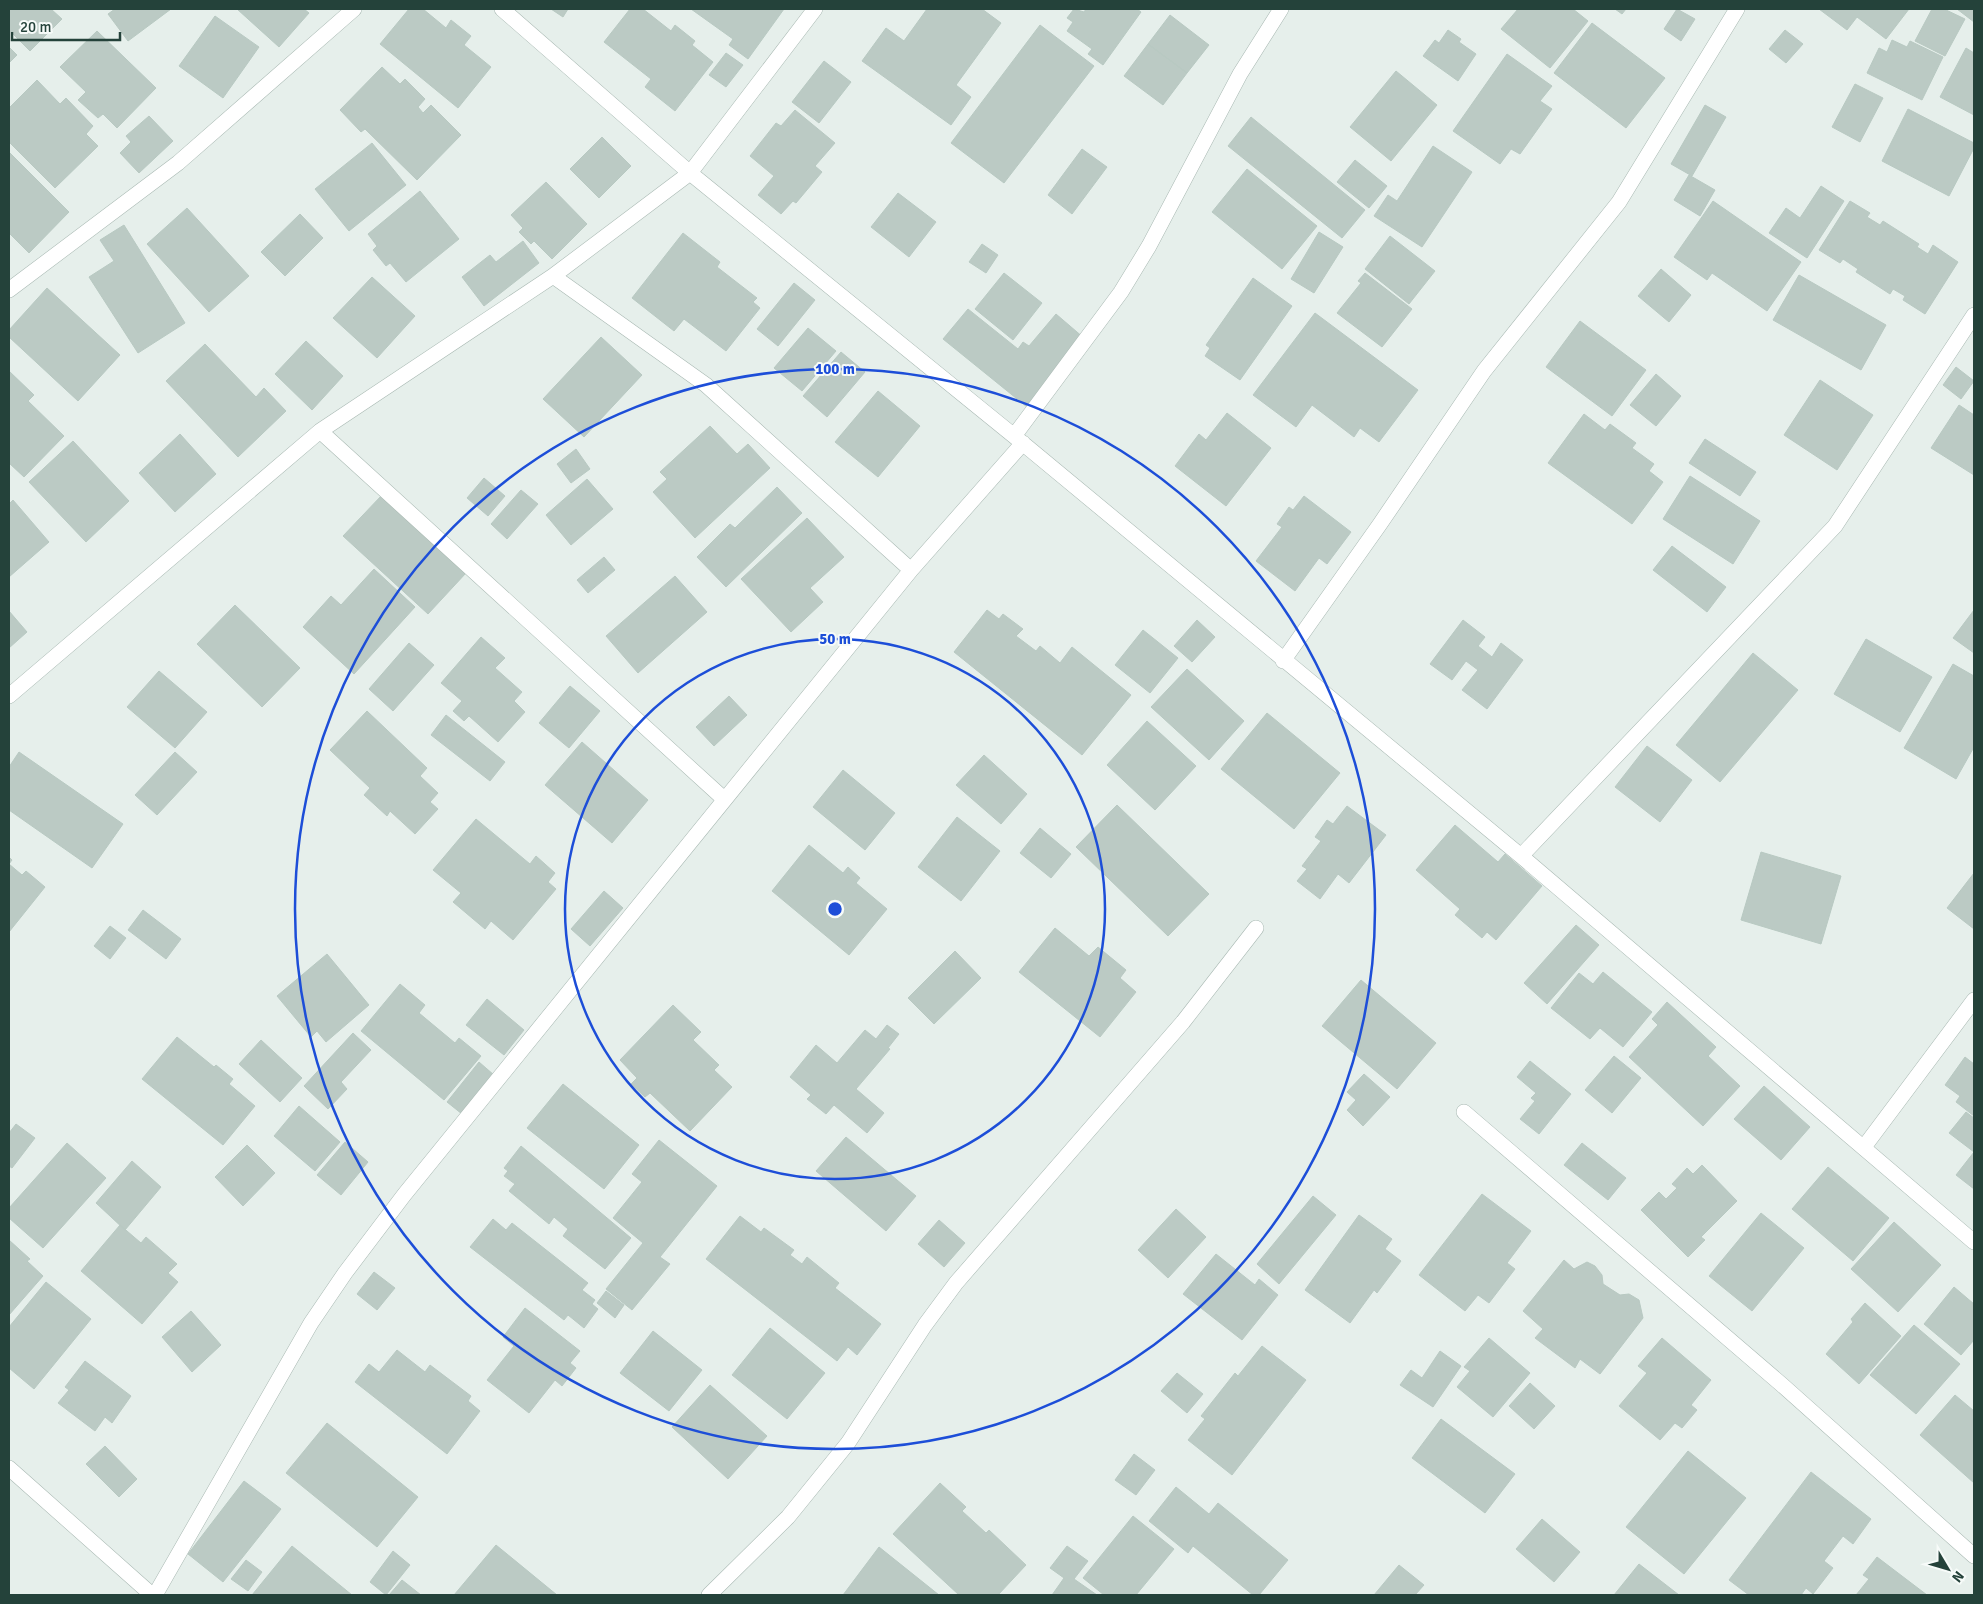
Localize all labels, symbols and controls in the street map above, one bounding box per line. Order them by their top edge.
scale bar [12,10,120,42]
text: 20 m [20,18,51,36]
text: 100 m [815,360,855,378]
text: 50 m [819,630,851,648]
centre of rings [826,900,844,918]
north arrow [1923,1544,1973,1594]
text: N [1948,1568,1968,1586]

